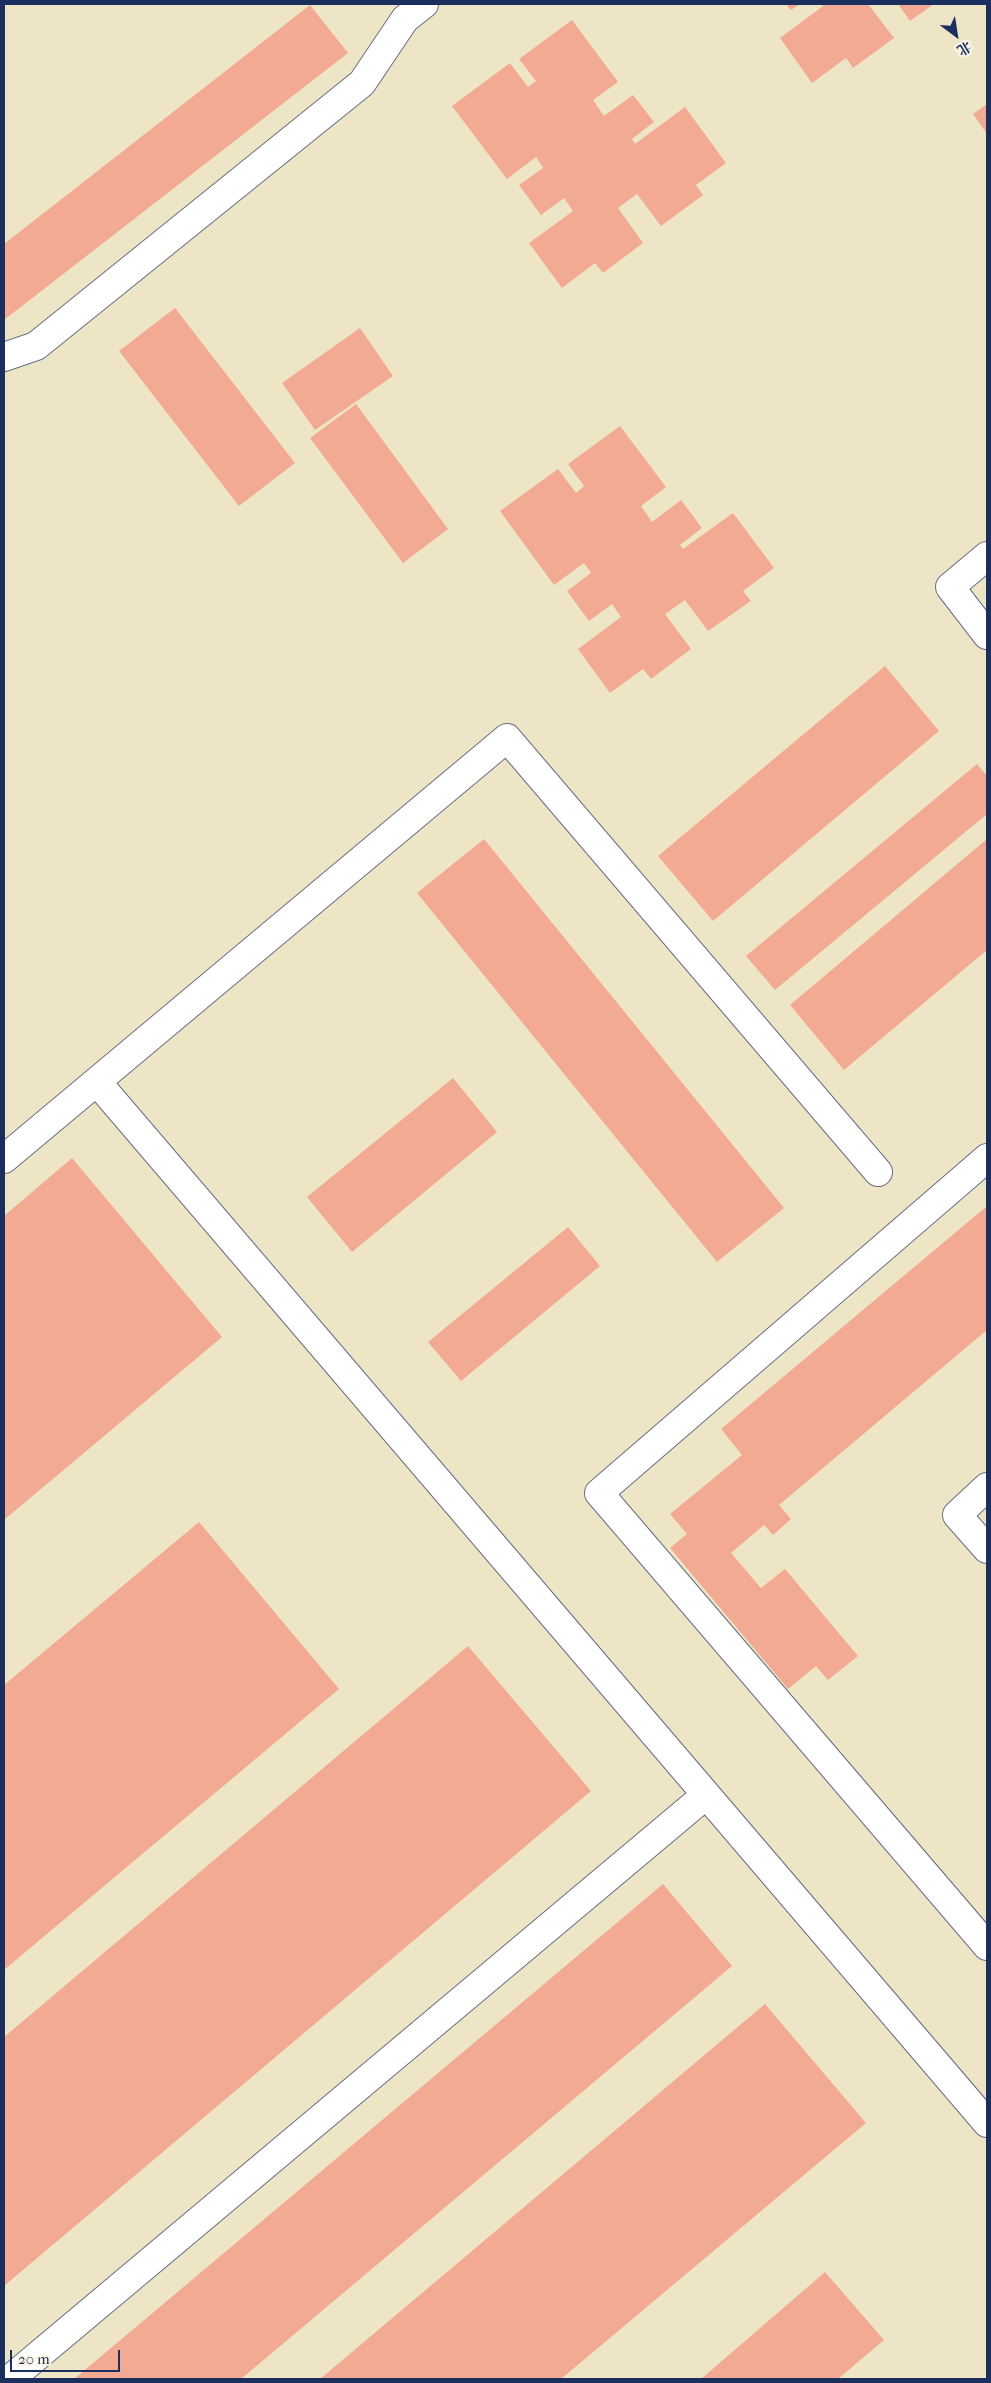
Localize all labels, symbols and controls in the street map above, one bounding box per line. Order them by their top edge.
north arrow [931,10,981,60]
text: 北 [954,37,974,59]
scale bar [12,2340,122,2372]
text: 20 m [18,2350,50,2368]

